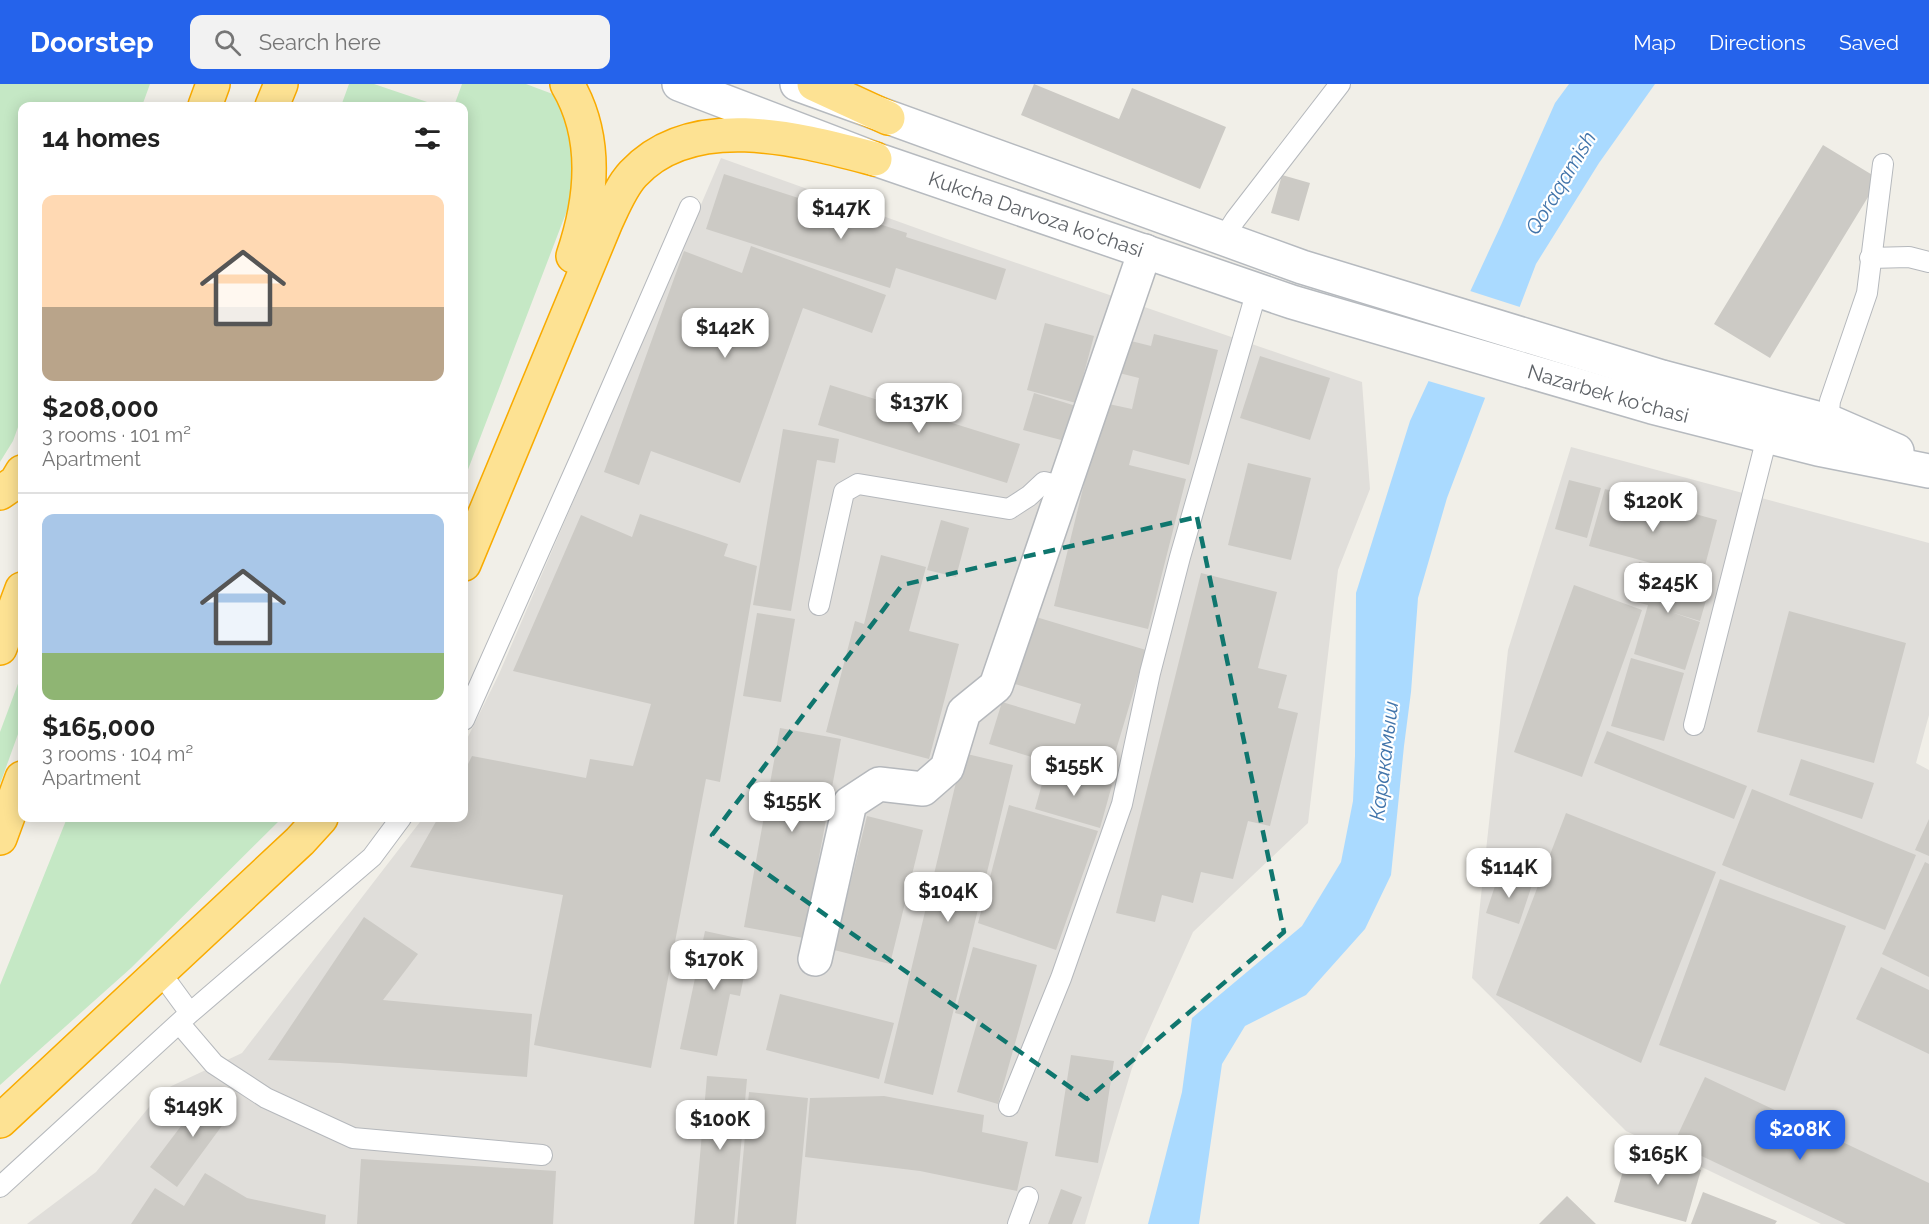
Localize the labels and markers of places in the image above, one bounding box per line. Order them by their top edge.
pin: $147K [799,189,883,240]
pin: $142K [683,308,767,359]
pin: $137K [877,383,961,434]
pin: $120K [1611,482,1695,533]
pin: $245K [1626,563,1710,614]
pin: $155K [1032,746,1116,797]
pin: $155K [750,782,834,833]
pin: $114K [1467,848,1551,899]
pin: $104K [906,872,990,923]
pin: $170K [672,940,756,991]
pin: $149K [151,1087,235,1138]
pin: $100K [678,1100,762,1151]
pin: $208K [1758,1110,1842,1161]
pin: $165K [1616,1135,1700,1186]

